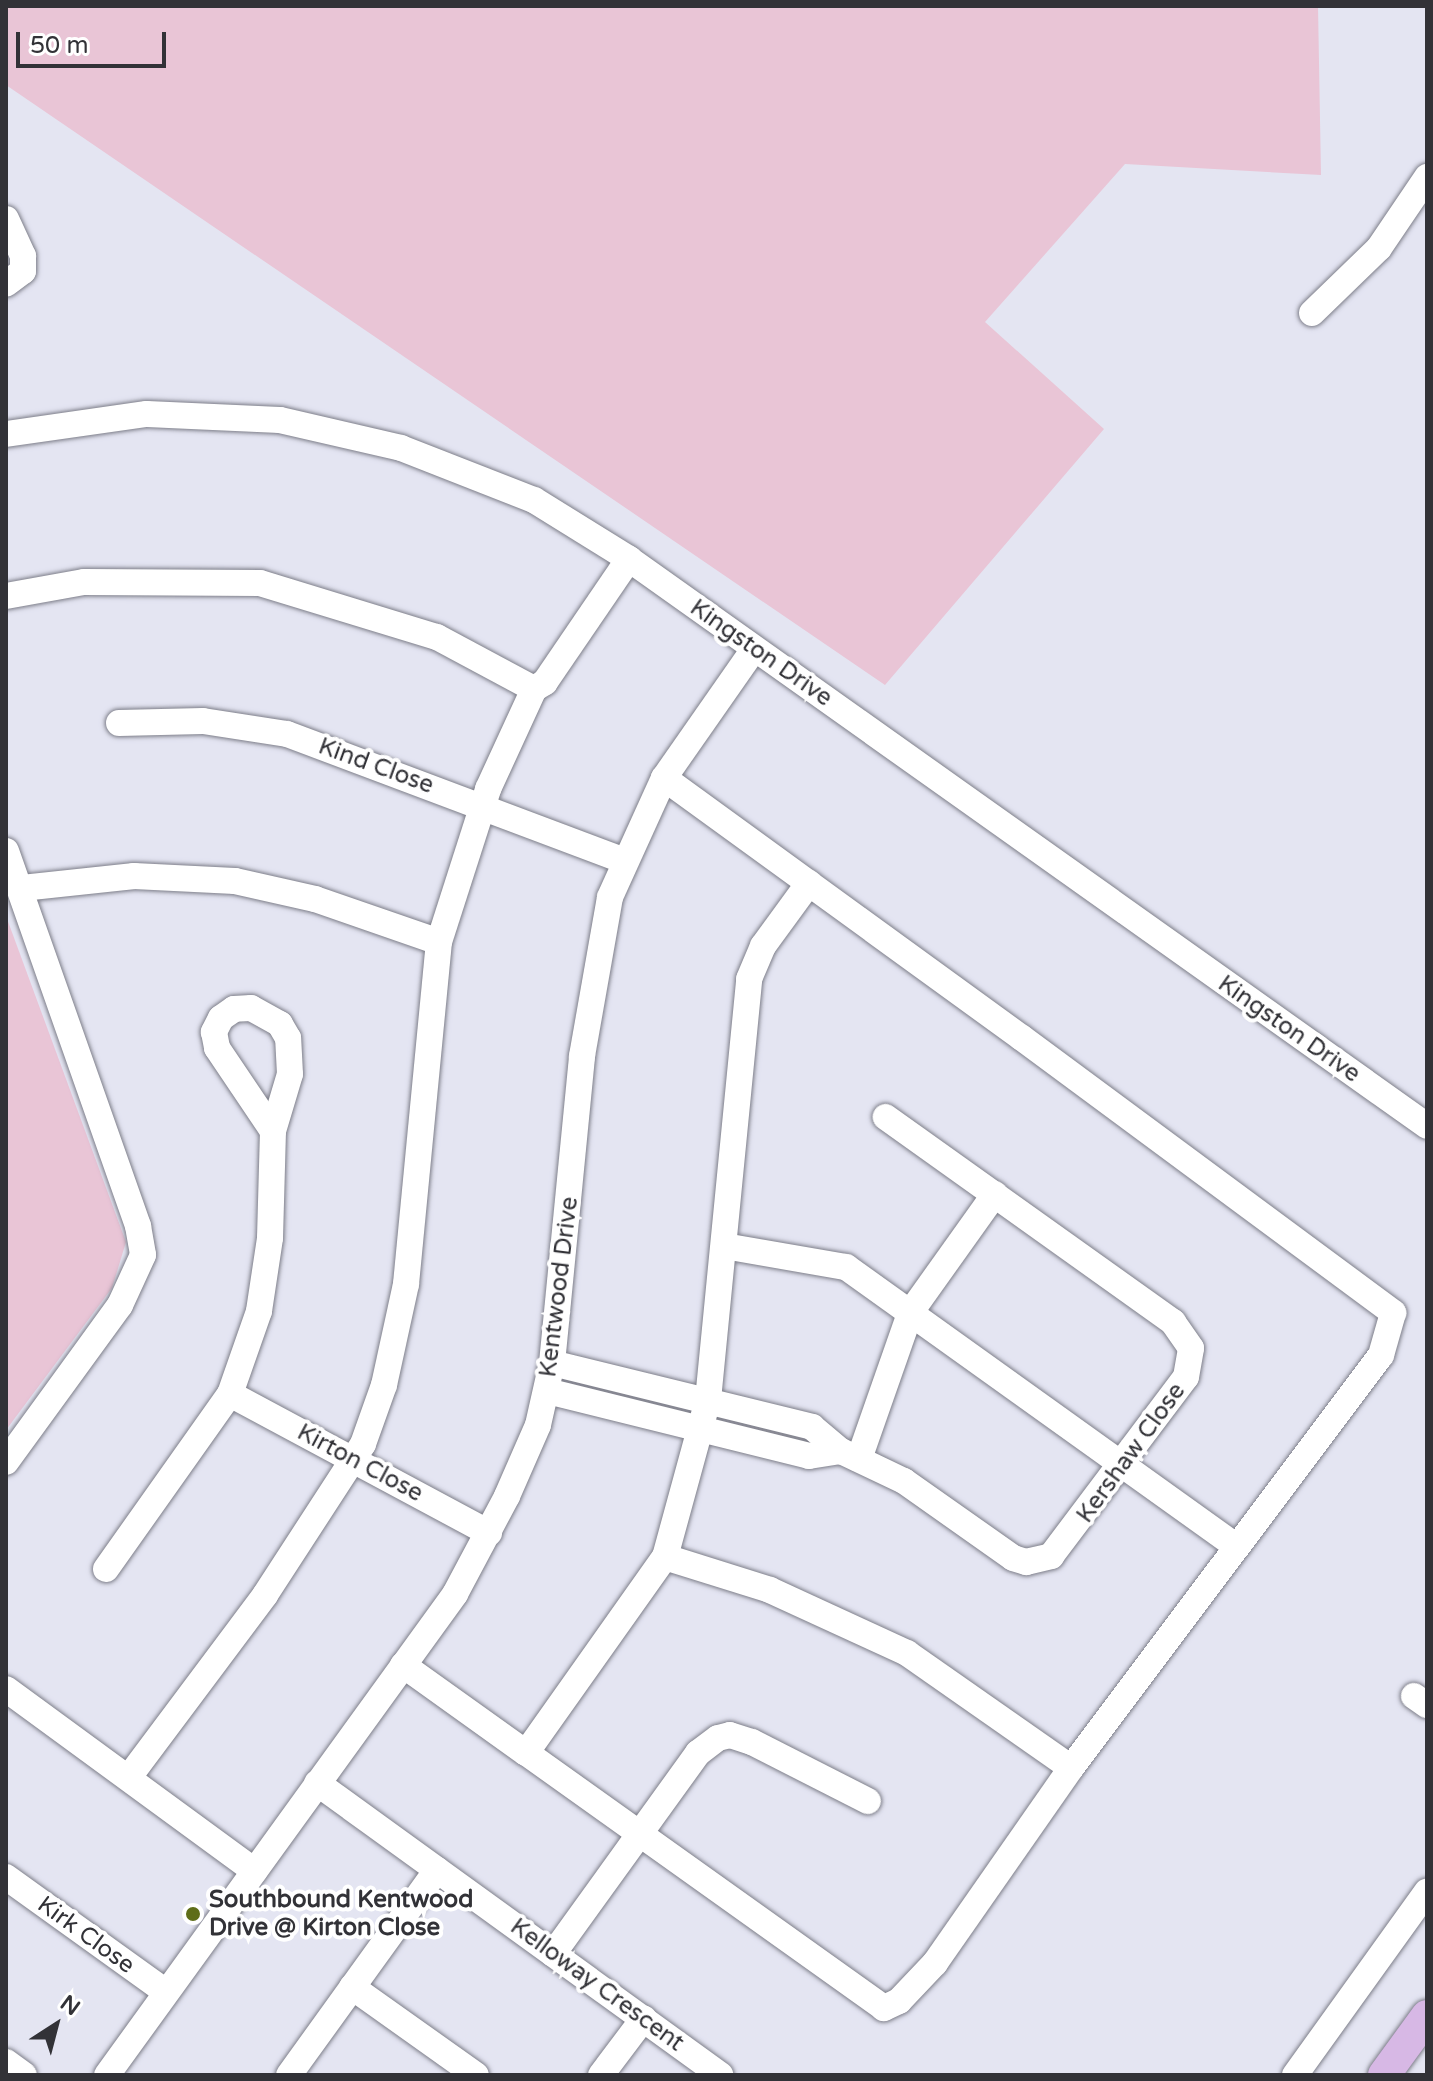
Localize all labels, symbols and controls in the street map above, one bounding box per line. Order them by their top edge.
scale bar [20,16,170,66]
text: 50 m [30,31,88,60]
street label: Kingston Drive [684,593,838,713]
street label: Kind Close [315,732,437,800]
street label: Kingston Drive [1212,969,1366,1089]
street label: Kentwood Drive [534,1195,584,1379]
street label: Kershaw Close [1071,1377,1191,1529]
street label: Kirton Close [292,1418,428,1508]
place label: Southbound Kentwood Drive @ Kirton Close [209,1886,473,1942]
street label: Kirk Close [32,1890,140,1980]
marker: Southbound Kentwood Drive @ Kirton Close [184,1905,202,1923]
street label: Kelloway Crescent [505,1912,689,2058]
north arrow [16,1985,96,2065]
text: N [55,1990,85,2021]

